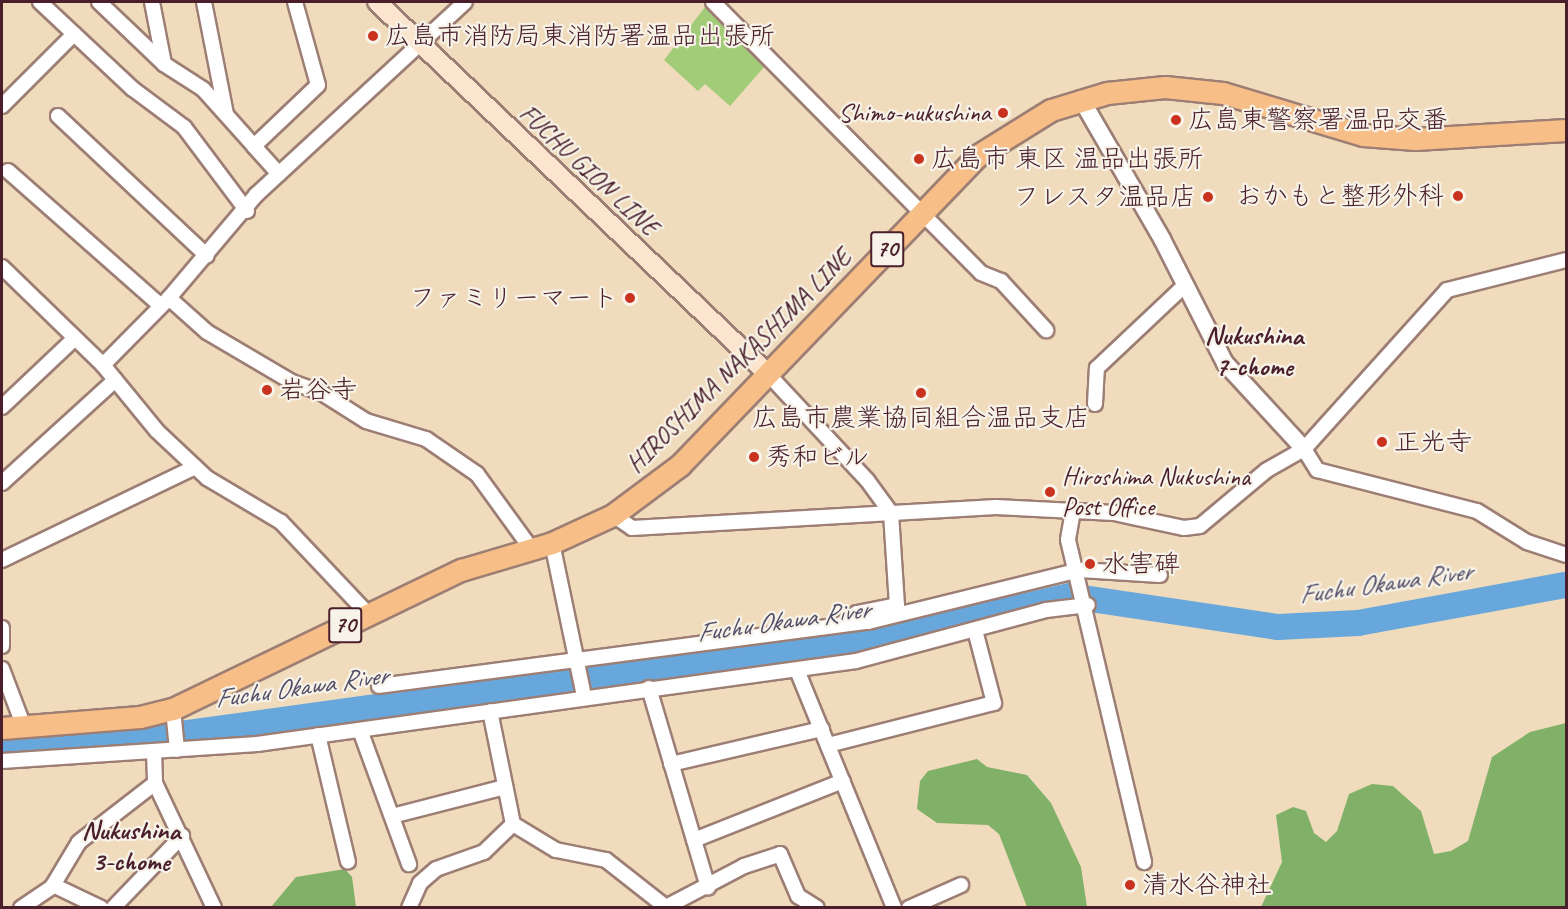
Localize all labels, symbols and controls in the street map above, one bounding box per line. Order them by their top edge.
place label: 広島市消防局東消防署温品出張所 [385,20,775,52]
marker: 広島市消防局東消防署温品出張所 [366,29,380,43]
place label: Shimo-nukushina [838,97,991,129]
street label: FUCHU GION LINE [514,98,664,242]
place label: 広島東警察署温品交番 [1188,104,1448,136]
marker: Shimo-nukushina [996,106,1010,120]
marker: 広島東警察署温品交番 [1169,113,1183,127]
place label: 広島市 東区 温品出張所 [931,143,1204,175]
marker: 広島市 東区 温品出張所 [912,152,926,166]
place label: おかもと整形外科 [1236,180,1444,212]
place label: フレスタ温品店 [1014,181,1196,213]
marker: おかもと整形外科 [1449,187,1467,205]
marker: フレスタ温品店 [1201,190,1215,204]
road number: 70 [869,228,905,270]
street label: HIROSHIMA NAKASHIMA LINE [621,243,857,479]
place label: ファミリーマート [410,282,618,314]
marker: ファミリーマート [623,291,637,305]
district label: Nukushina 7-chome [1205,319,1303,382]
place label: 岩谷寺 [279,374,357,406]
marker: 岩谷寺 [260,383,274,397]
marker: 広島市農業協同組合温品支店 [914,386,928,400]
place label: 広島市農業協同組合温品支店 [752,402,1090,434]
place label: 正光寺 [1394,426,1472,458]
marker: 正光寺 [1375,435,1389,449]
place label: 秀和ビル [766,441,870,473]
marker: 秀和ビル [747,450,761,464]
place label: Hiroshima Nukushina Post Office [1062,461,1251,522]
marker: Hiroshima Nukushina Post Office [1043,485,1057,499]
place label: 水害碑 [1102,548,1180,580]
water label: Fuchu Okawa River [1296,555,1474,611]
marker: 水害碑 [1083,557,1097,571]
water label: Fuchu Okawa River [694,593,872,649]
road number: 70 [327,604,363,646]
water label: Fuchu Okawa River [212,659,390,715]
district label: Nukushina 3-chome [82,814,180,877]
place label: 清水谷神社 [1142,869,1272,901]
marker: 清水谷神社 [1123,878,1137,892]

